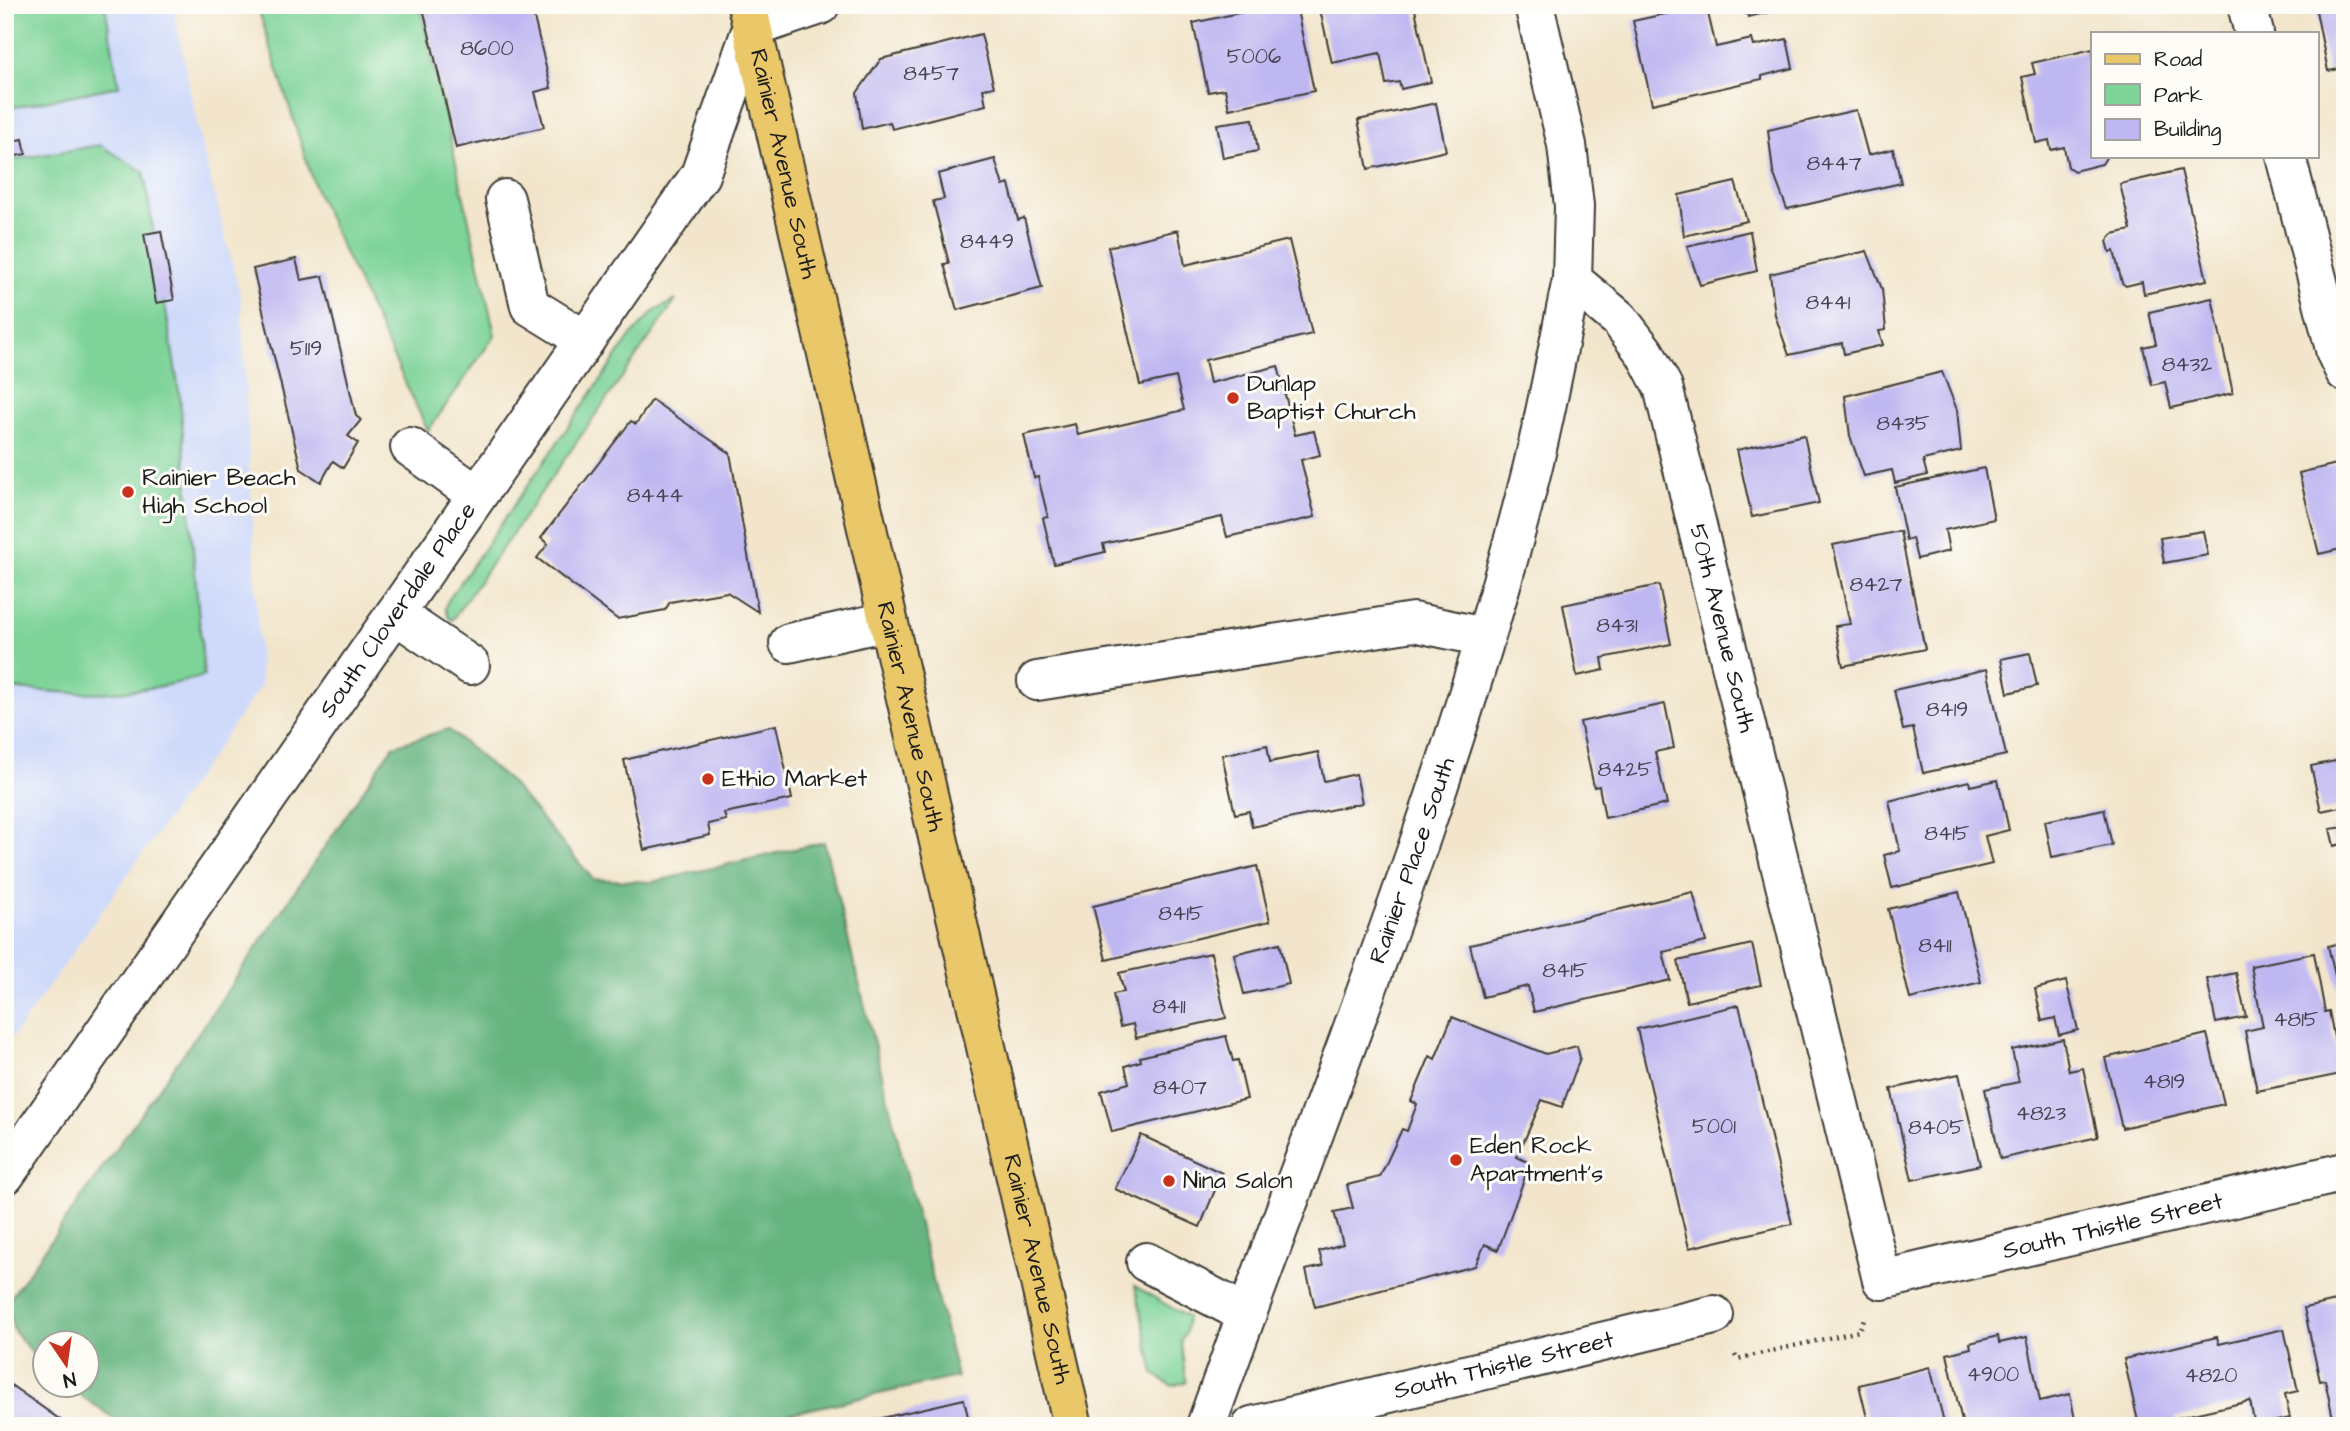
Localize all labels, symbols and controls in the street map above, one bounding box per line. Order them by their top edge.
legend [2091,32,2318,158]
house number: 8600 [460,34,514,63]
house number: 5006 [1227,42,1281,71]
text: Road [2154,45,2202,74]
street label: Rainier Avenue South [741,46,826,282]
house number: 8457 [903,59,959,88]
text: Park [2154,81,2203,110]
text: Building [2154,115,2222,146]
house number: 8447 [1806,149,1862,178]
house number: 8449 [960,227,1014,256]
house number: 8441 [1806,288,1851,317]
house number: 5119 [290,334,322,363]
house number: 8432 [2162,350,2212,379]
place label: Dunlap Baptist Church [1247,367,1416,429]
marker: Dunlap Baptist Church [1225,390,1241,406]
house number: 8435 [1876,409,1930,438]
place label: Rainier Beach High School [142,461,296,524]
house number: 8444 [627,481,683,510]
marker: Rainier Beach High School [120,484,136,500]
street label: South Cloverdale Place [311,495,485,725]
street label: 50th Avenue South [1680,520,1764,736]
house number: 8427 [1850,570,1902,599]
street label: Rainier Avenue South [867,598,953,835]
house number: 8431 [1596,611,1638,640]
house number: 8419 [1926,695,1968,724]
street label: Rainier Place South [1361,753,1464,968]
house number: 8425 [1598,755,1653,784]
place label: Ethio Market [722,762,868,796]
marker: Ethio Market [700,771,716,787]
house number: 8415 [1924,819,1970,848]
house number: 8415 [1158,899,1204,928]
house number: 8411 [1918,931,1952,960]
house number: 8415 [1542,956,1588,985]
house number: 8411 [1152,992,1186,1021]
house number: 4815 [2273,1005,2319,1034]
house number: 4819 [2143,1067,2185,1096]
house number: 8407 [1153,1073,1207,1102]
house number: 4823 [2016,1099,2067,1128]
house number: 5001 [1692,1112,1736,1141]
house number: 8405 [1908,1113,1964,1142]
place label: Eden Rock Apartment's [1470,1129,1603,1191]
street label: Rainier Avenue South [994,1151,1080,1387]
marker: Eden Rock Apartment's [1448,1152,1464,1168]
place label: Nina Salon [1183,1164,1292,1198]
marker: Nina Salon [1161,1173,1177,1189]
street label: South Thistle Street [1999,1184,2226,1268]
street label: South Thistle Street [1390,1323,1617,1408]
north arrow [32,1330,102,1400]
house number: 4900 [1967,1360,2019,1389]
house number: 4820 [2184,1361,2238,1390]
text: N [61,1365,78,1394]

